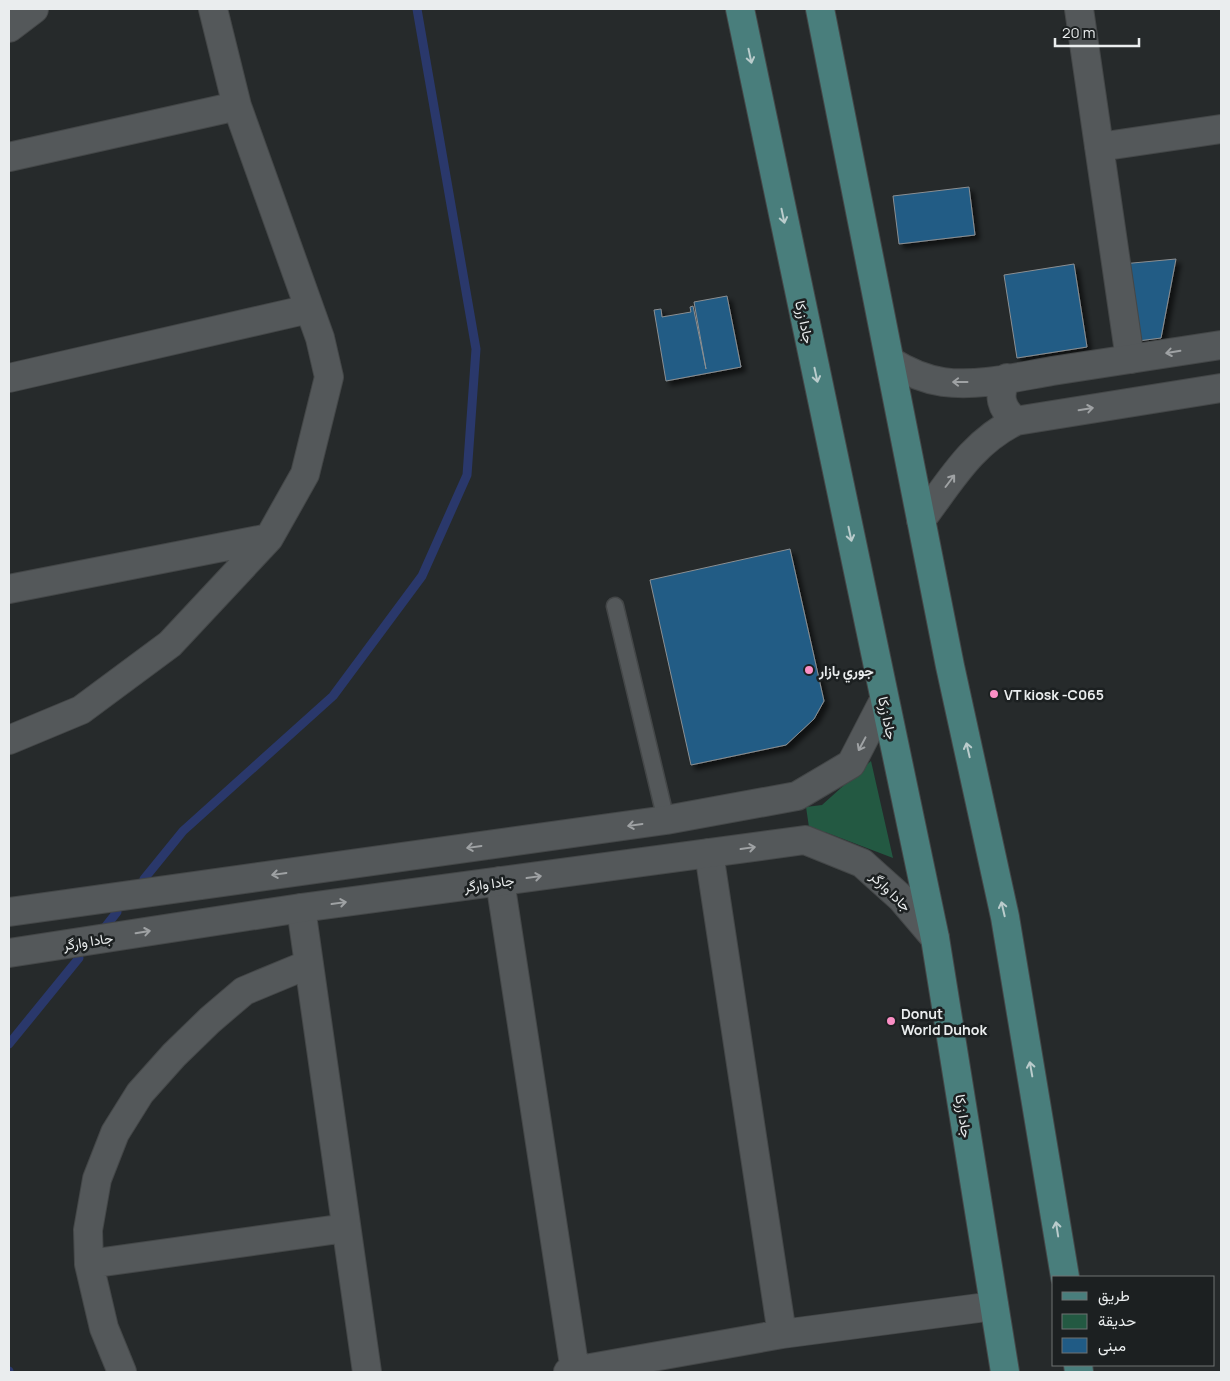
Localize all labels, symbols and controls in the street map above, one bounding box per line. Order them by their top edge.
scale bar [1055,15,1139,47]
text: 20 m [1062,22,1095,43]
one-way arrow [746,48,755,64]
one-way arrow [779,207,788,223]
street label: جادا زرکا [791,299,819,345]
one-way arrow [1165,348,1181,358]
one-way arrow [812,366,822,382]
one-way arrow [953,377,969,387]
one-way arrow [1078,403,1094,413]
one-way arrow [945,474,955,488]
one-way arrow [845,525,855,541]
place label: جوري بازار [818,661,874,683]
marker: جوري بازار [803,664,815,676]
place label: VT kiosk -C065 [1004,685,1104,704]
marker: VT kiosk -C065 [988,688,1000,700]
street label: جادا زرکا [874,695,902,741]
one-way arrow [857,736,867,751]
one-way arrow [963,742,972,758]
one-way arrow [628,820,644,830]
one-way arrow [467,842,483,852]
one-way arrow [739,843,755,853]
street label: جادا وارگر [866,866,916,915]
one-way arrow [271,870,287,880]
street label: جادا وارگر [462,870,515,896]
one-way arrow [526,871,542,881]
one-way arrow [330,898,346,908]
one-way arrow [998,901,1008,917]
one-way arrow [135,927,151,937]
street label: جادا وارگر [61,928,114,954]
place label: Donut World Duhok [901,1004,987,1039]
marker: Donut World Duhok [885,1015,897,1027]
one-way arrow [1025,1061,1035,1077]
street label: جادا زرکا [951,1093,977,1139]
one-way arrow [1052,1221,1062,1237]
legend [1052,1276,1215,1366]
text: طريق [1098,1285,1130,1306]
text: حديقة [1098,1310,1136,1331]
text: مبنى [1098,1335,1126,1356]

